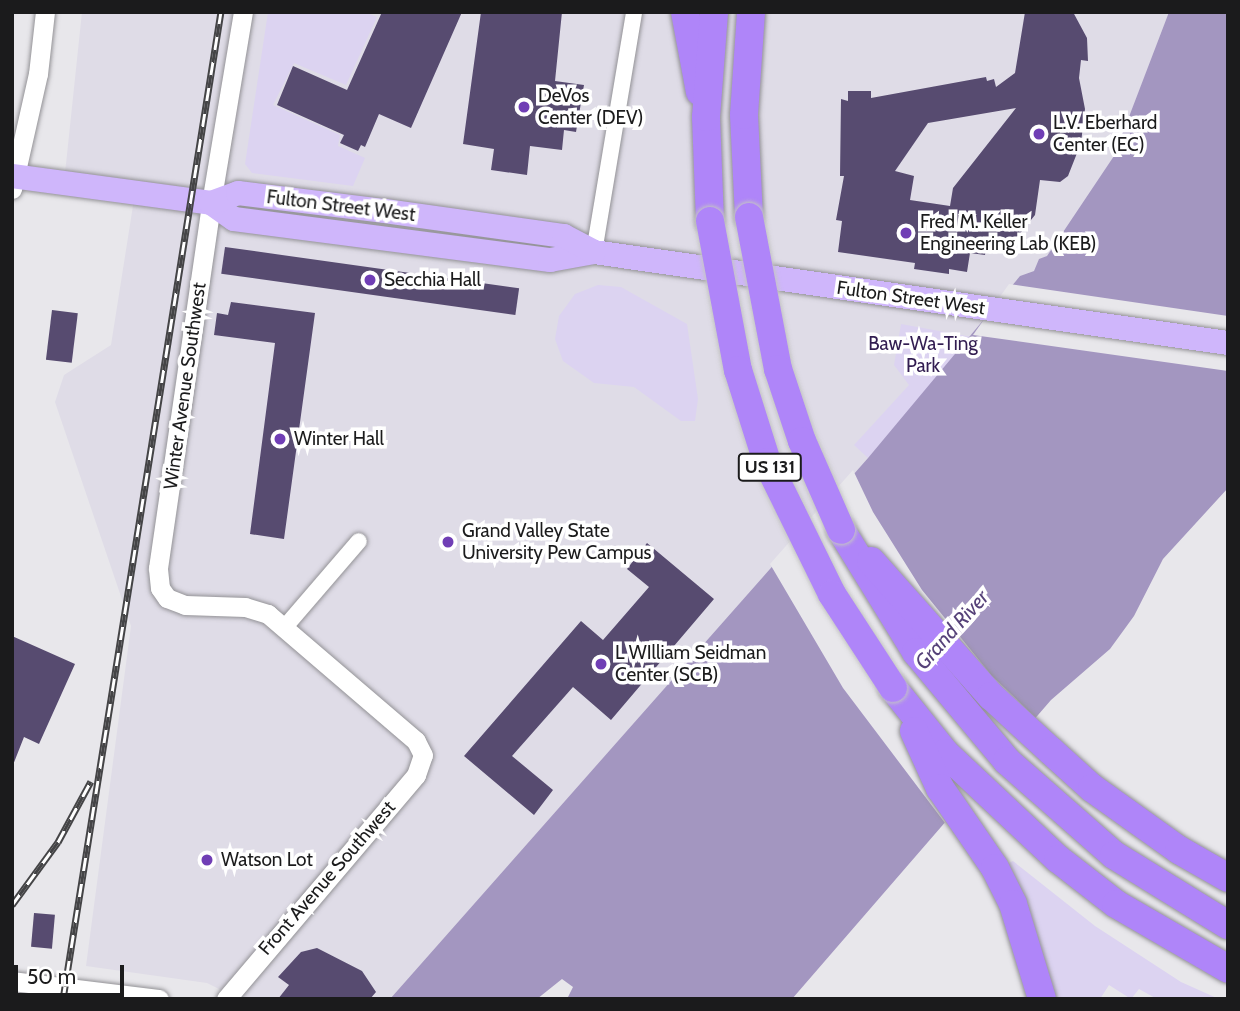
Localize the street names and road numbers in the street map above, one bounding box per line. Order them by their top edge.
street label: Fulton Street West [265,186,417,226]
street label: Fulton Street West [835,276,987,320]
street label: Winter Avenue Southwest [159,281,211,491]
road number: US 131 [737,452,803,481]
street label: Front Avenue Southwest [254,796,400,960]

